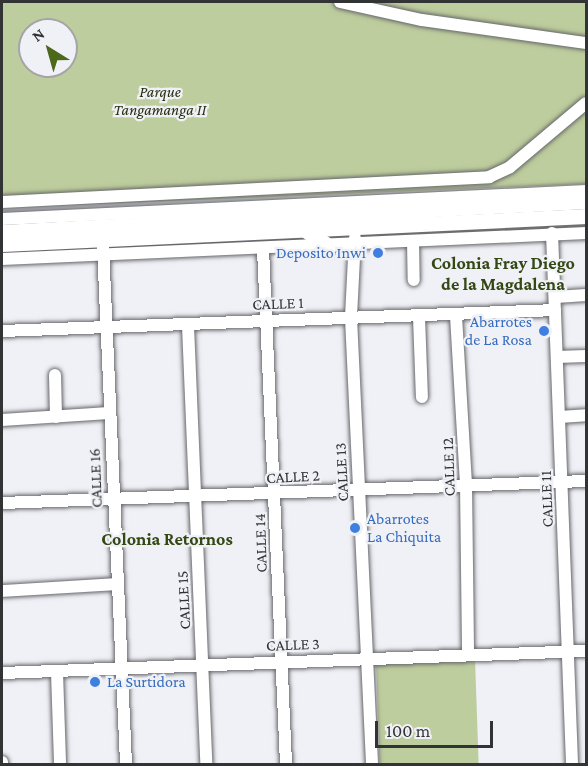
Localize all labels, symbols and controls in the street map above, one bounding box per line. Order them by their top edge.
north arrow [18,18,78,78]
text: N [29,25,48,45]
park label: Parque Tangamanga II [114,82,206,120]
place label: Deposito Inwi [276,243,366,263]
marker: Deposito Inwi [371,246,385,260]
district label: Colonia Fray Diego de la Magdalena [431,253,575,296]
street label: CALLE 1 [252,294,304,314]
place label: Abarrotes de La Rosa [465,312,532,350]
marker: Abarrotes de La Rosa [537,324,551,338]
street label: CALLE 12 [438,437,460,497]
street label: CALLE 13 [331,442,353,502]
street label: CALLE 16 [85,448,107,508]
street label: CALLE 2 [266,466,320,488]
street label: CALLE 11 [536,470,558,528]
place label: Abarrotes La Chiquita [367,509,441,547]
street label: CALLE 14 [250,513,272,573]
marker: Abarrotes La Chiquita [348,521,362,535]
district label: Colonia Retornos [101,528,233,550]
street label: CALLE 15 [173,570,195,630]
street label: CALLE 3 [266,634,320,656]
place label: La Surtidora [107,672,186,692]
marker: La Surtidora [88,675,102,689]
scale bar [378,709,496,747]
text: 100 m [386,721,430,741]

